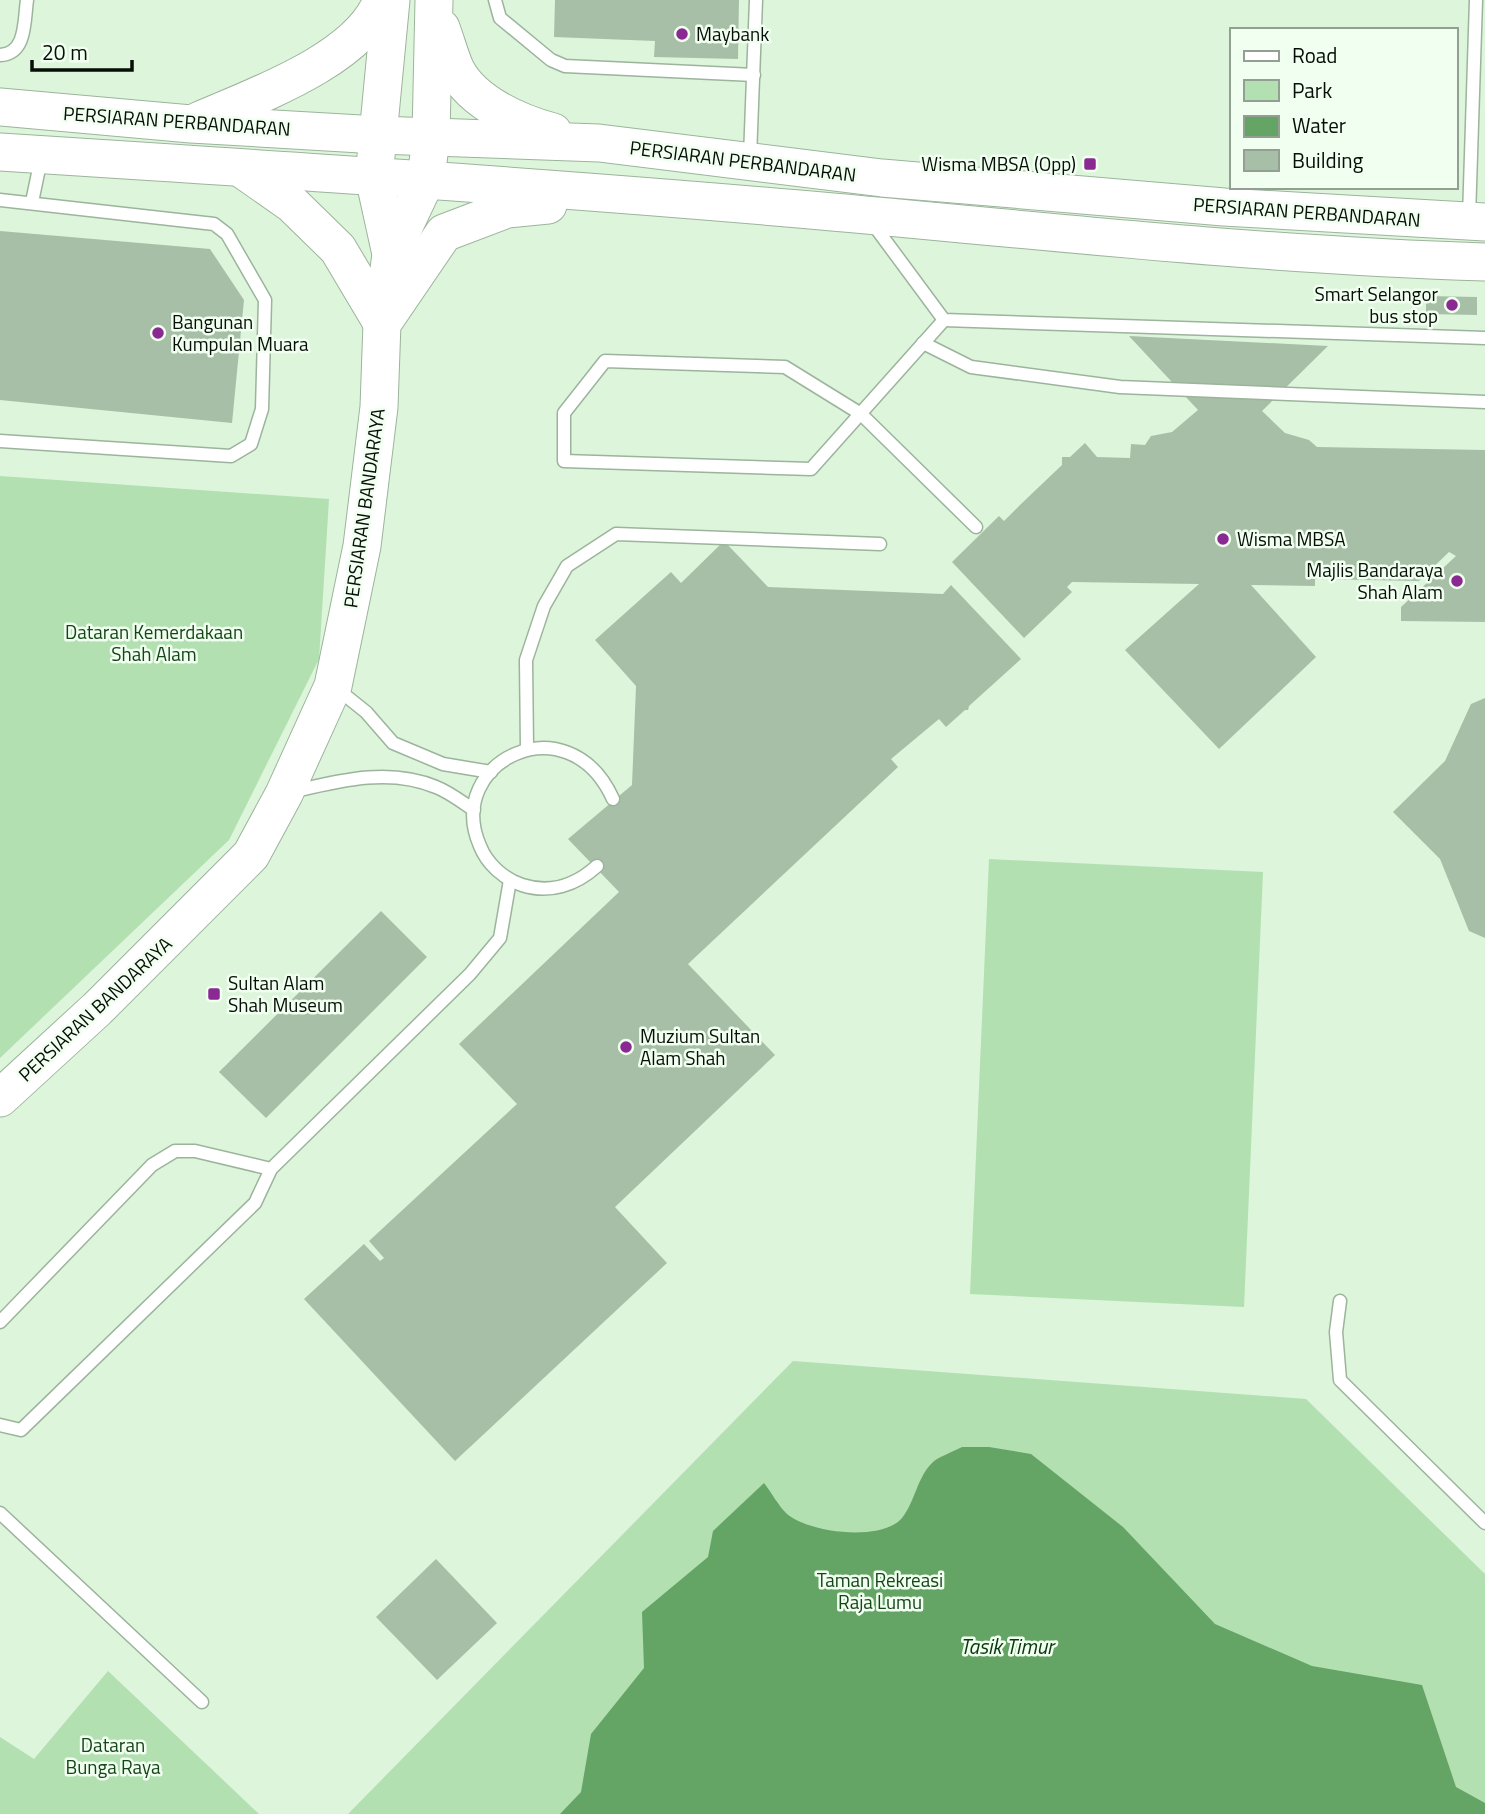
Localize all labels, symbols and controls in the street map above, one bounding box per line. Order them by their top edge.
place label: Maybank [696,19,769,48]
marker: Maybank [674,26,690,42]
scale bar [32,28,131,72]
legend [1230,28,1457,189]
text: 20 m [42,36,88,68]
text: Road [1292,39,1337,71]
text: Park [1292,74,1332,106]
street label: PERSIARAN PERBANDARAN [62,98,292,143]
text: Water [1292,109,1346,141]
street label: PERSIARAN PERBANDARAN [628,132,858,189]
text: Building [1292,144,1364,176]
place label: Wisma MBSA (Opp) [921,149,1076,178]
marker: Wisma MBSA (Opp) [1082,156,1098,172]
street label: PERSIARAN PERBANDARAN [1192,189,1422,234]
place label: Smart Selangor bus stop [1314,279,1438,330]
marker: Smart Selangor bus stop [1444,297,1460,313]
place label: Bangunan Kumpulan Muara [172,307,309,358]
marker: Bangunan Kumpulan Muara [150,325,166,341]
street label: PERSIARAN BANDARAYA [335,406,392,610]
place label: Wisma MBSA [1237,524,1346,553]
marker: Wisma MBSA [1215,531,1231,547]
place label: Majlis Bandaraya Shah Alam [1306,555,1443,606]
marker: Majlis Bandaraya Shah Alam [1449,573,1465,589]
park label: Dataran Kemerdakaan Shah Alam [65,617,243,668]
street label: PERSIARAN BANDARAYA [11,929,178,1088]
place label: Sultan Alam Shah Museum [228,968,343,1019]
marker: Sultan Alam Shah Museum [206,986,222,1002]
place label: Muzium Sultan Alam Shah [640,1021,760,1072]
marker: Muzium Sultan Alam Shah [618,1039,634,1055]
park label: Taman Rekreasi Raja Lumu [817,1565,943,1616]
water label: Tasik Timur [960,1630,1056,1662]
park label: Dataran Bunga Raya [65,1730,161,1781]

